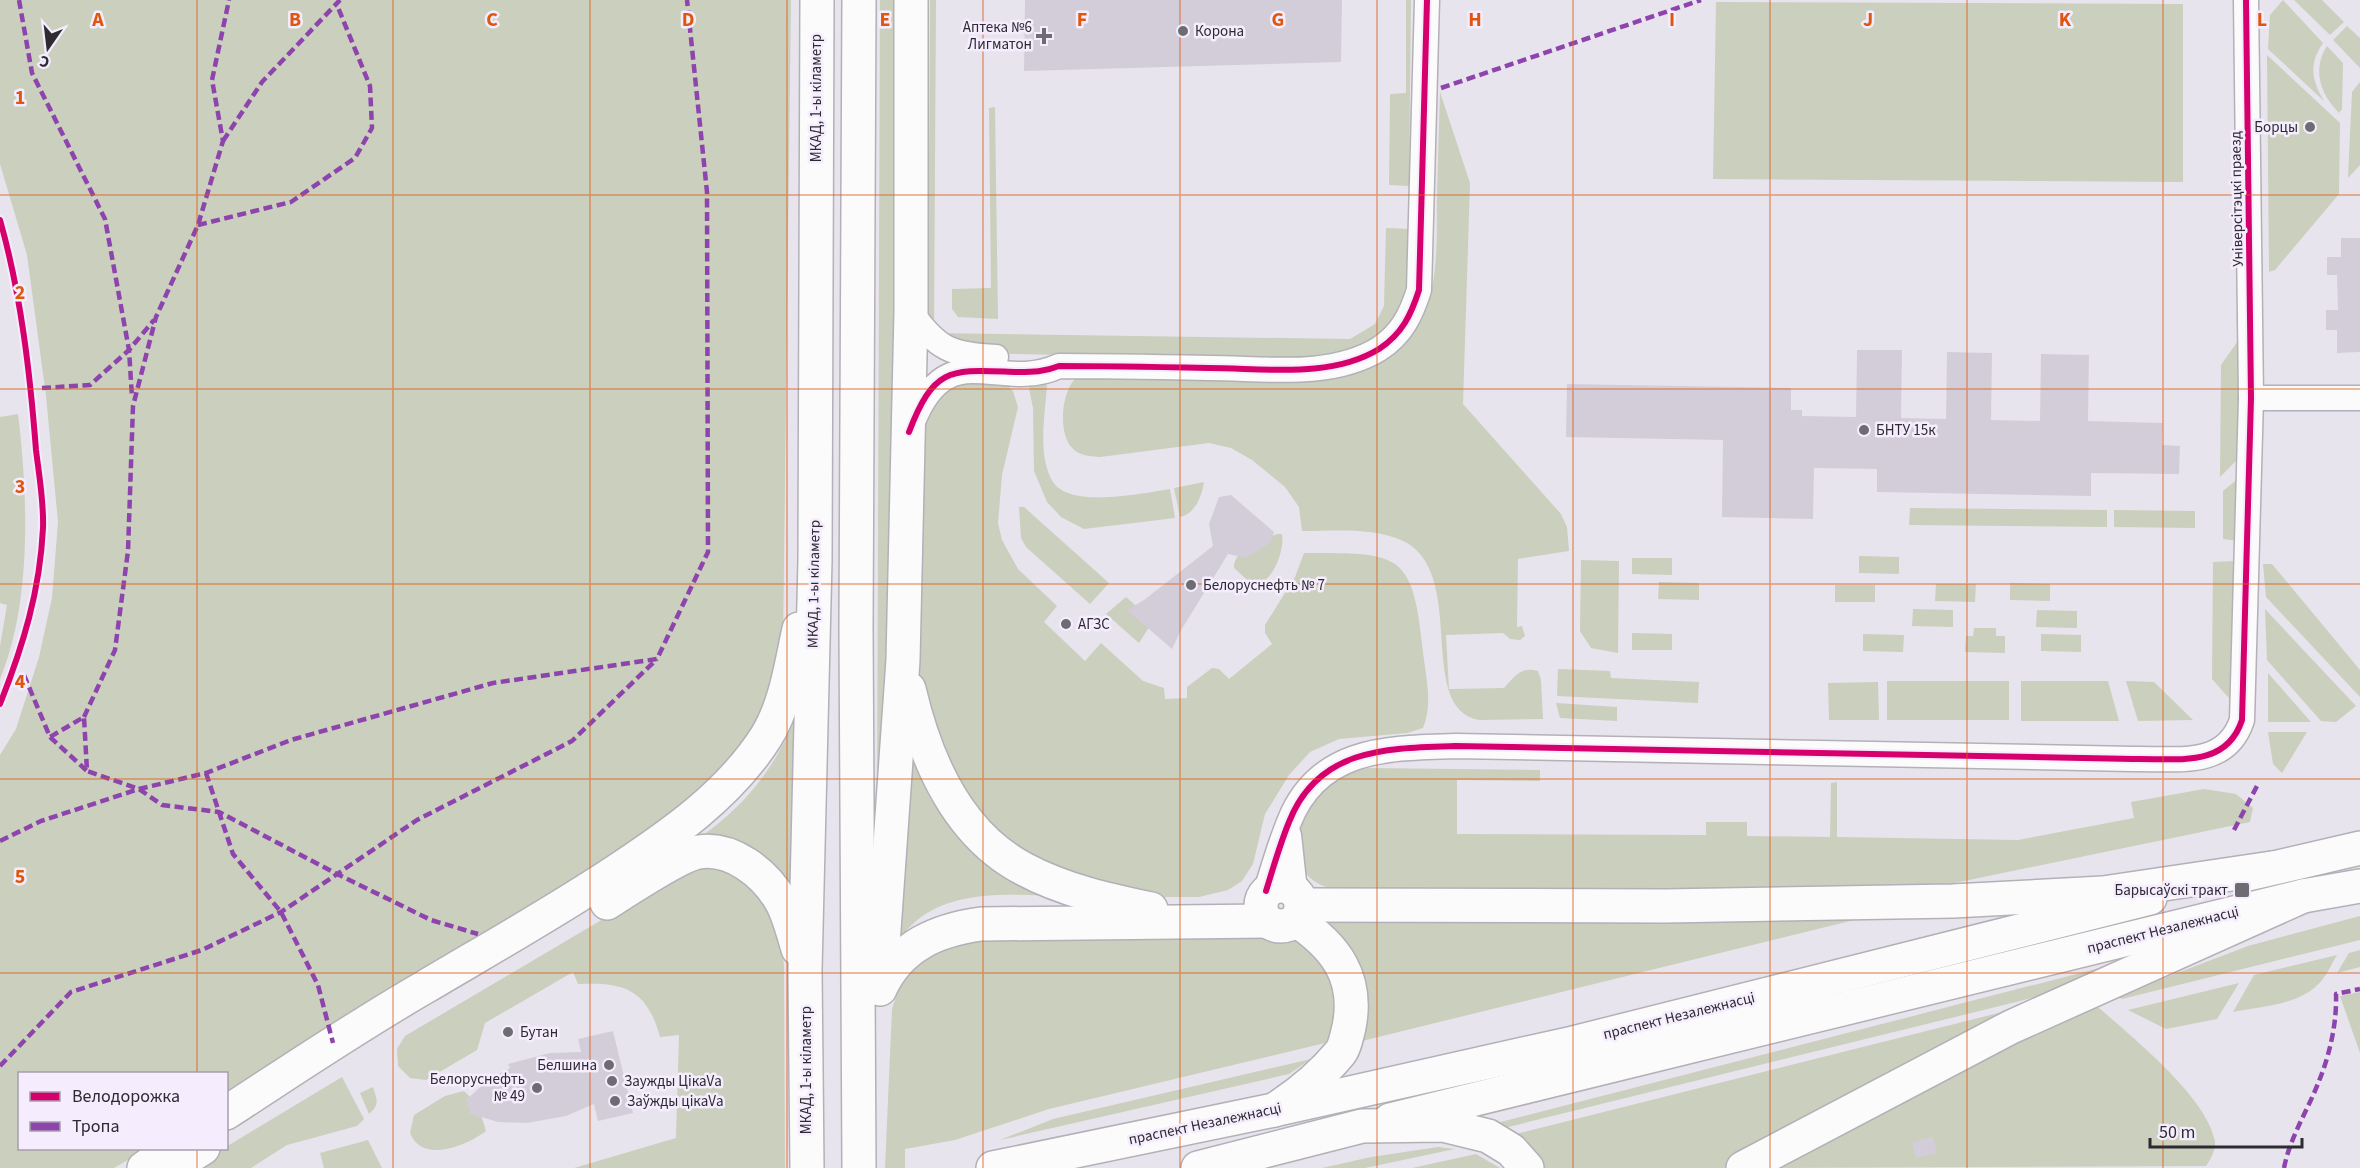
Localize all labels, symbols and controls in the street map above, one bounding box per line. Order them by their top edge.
text: A [91,6,104,34]
text: B [289,6,301,34]
text: C [486,6,498,34]
text: D [682,6,694,34]
text: E [880,6,890,34]
text: F [1077,6,1087,34]
text: G [1272,6,1284,34]
text: H [1468,6,1482,34]
text: I [1669,6,1675,34]
text: J [1863,6,1873,34]
text: K [2059,6,2072,34]
text: L [2257,6,2267,34]
place label: Аптека №6 Лигматон [963,17,1032,55]
north arrow [18,18,78,78]
place label: Корона [1195,21,1244,42]
marker: Корона [1176,24,1190,38]
marker: Аптека №6 Лигматон [1037,29,1051,43]
street label: МКАД, 1-ы кіламетр [806,34,827,162]
text: С [37,50,52,73]
text: 1 [15,84,25,112]
place label: Борцы [2254,117,2298,138]
marker: Борцы [2303,120,2317,134]
street label: Універсітэцкі праезд [2225,131,2249,267]
text: 2 [15,279,25,307]
place label: БНТУ 15к [1876,420,1936,441]
marker: БНТУ 15к [1857,423,1871,437]
text: 3 [15,473,25,501]
street label: МКАД, 1-ы кіламетр [802,520,826,648]
place label: Белоруснефть № 7 [1203,575,1325,596]
marker: Белоруснефть № 7 [1184,578,1198,592]
place label: АГЗС [1078,614,1110,635]
marker: АГЗС [1059,617,1073,631]
text: 4 [15,668,26,696]
text: 5 [15,863,25,891]
place label: Барысаўскі тракт [2115,880,2228,901]
marker: Барысаўскі тракт [2233,881,2251,899]
street label: праспект Незалежнасці [2085,901,2241,959]
street label: праспект Незалежнасці [1601,987,1757,1045]
street label: МКАД, 1-ы кіламетр [796,1006,817,1134]
place label: Бутан [520,1022,558,1043]
marker: Бутан [501,1025,515,1039]
place label: Белшина [537,1055,597,1076]
marker: Белшина [602,1058,616,1072]
place label: Белоруснефть № 49 [430,1069,525,1107]
place label: Заужды ЦікаVа [624,1071,722,1092]
legend [18,1072,228,1150]
marker: Заужды ЦікаVа [605,1074,619,1088]
marker: Белоруснефть № 49 [530,1081,544,1095]
text: Велодорожка [72,1084,180,1109]
place label: Заўжды цікаVа [627,1091,723,1112]
marker: Заўжды цікаVа [608,1094,622,1108]
street label: праспект Незалежнасці [1127,1098,1283,1150]
scale bar [2150,1111,2302,1149]
text: Тропа [72,1114,120,1139]
text: 50 m [2159,1120,2195,1145]

